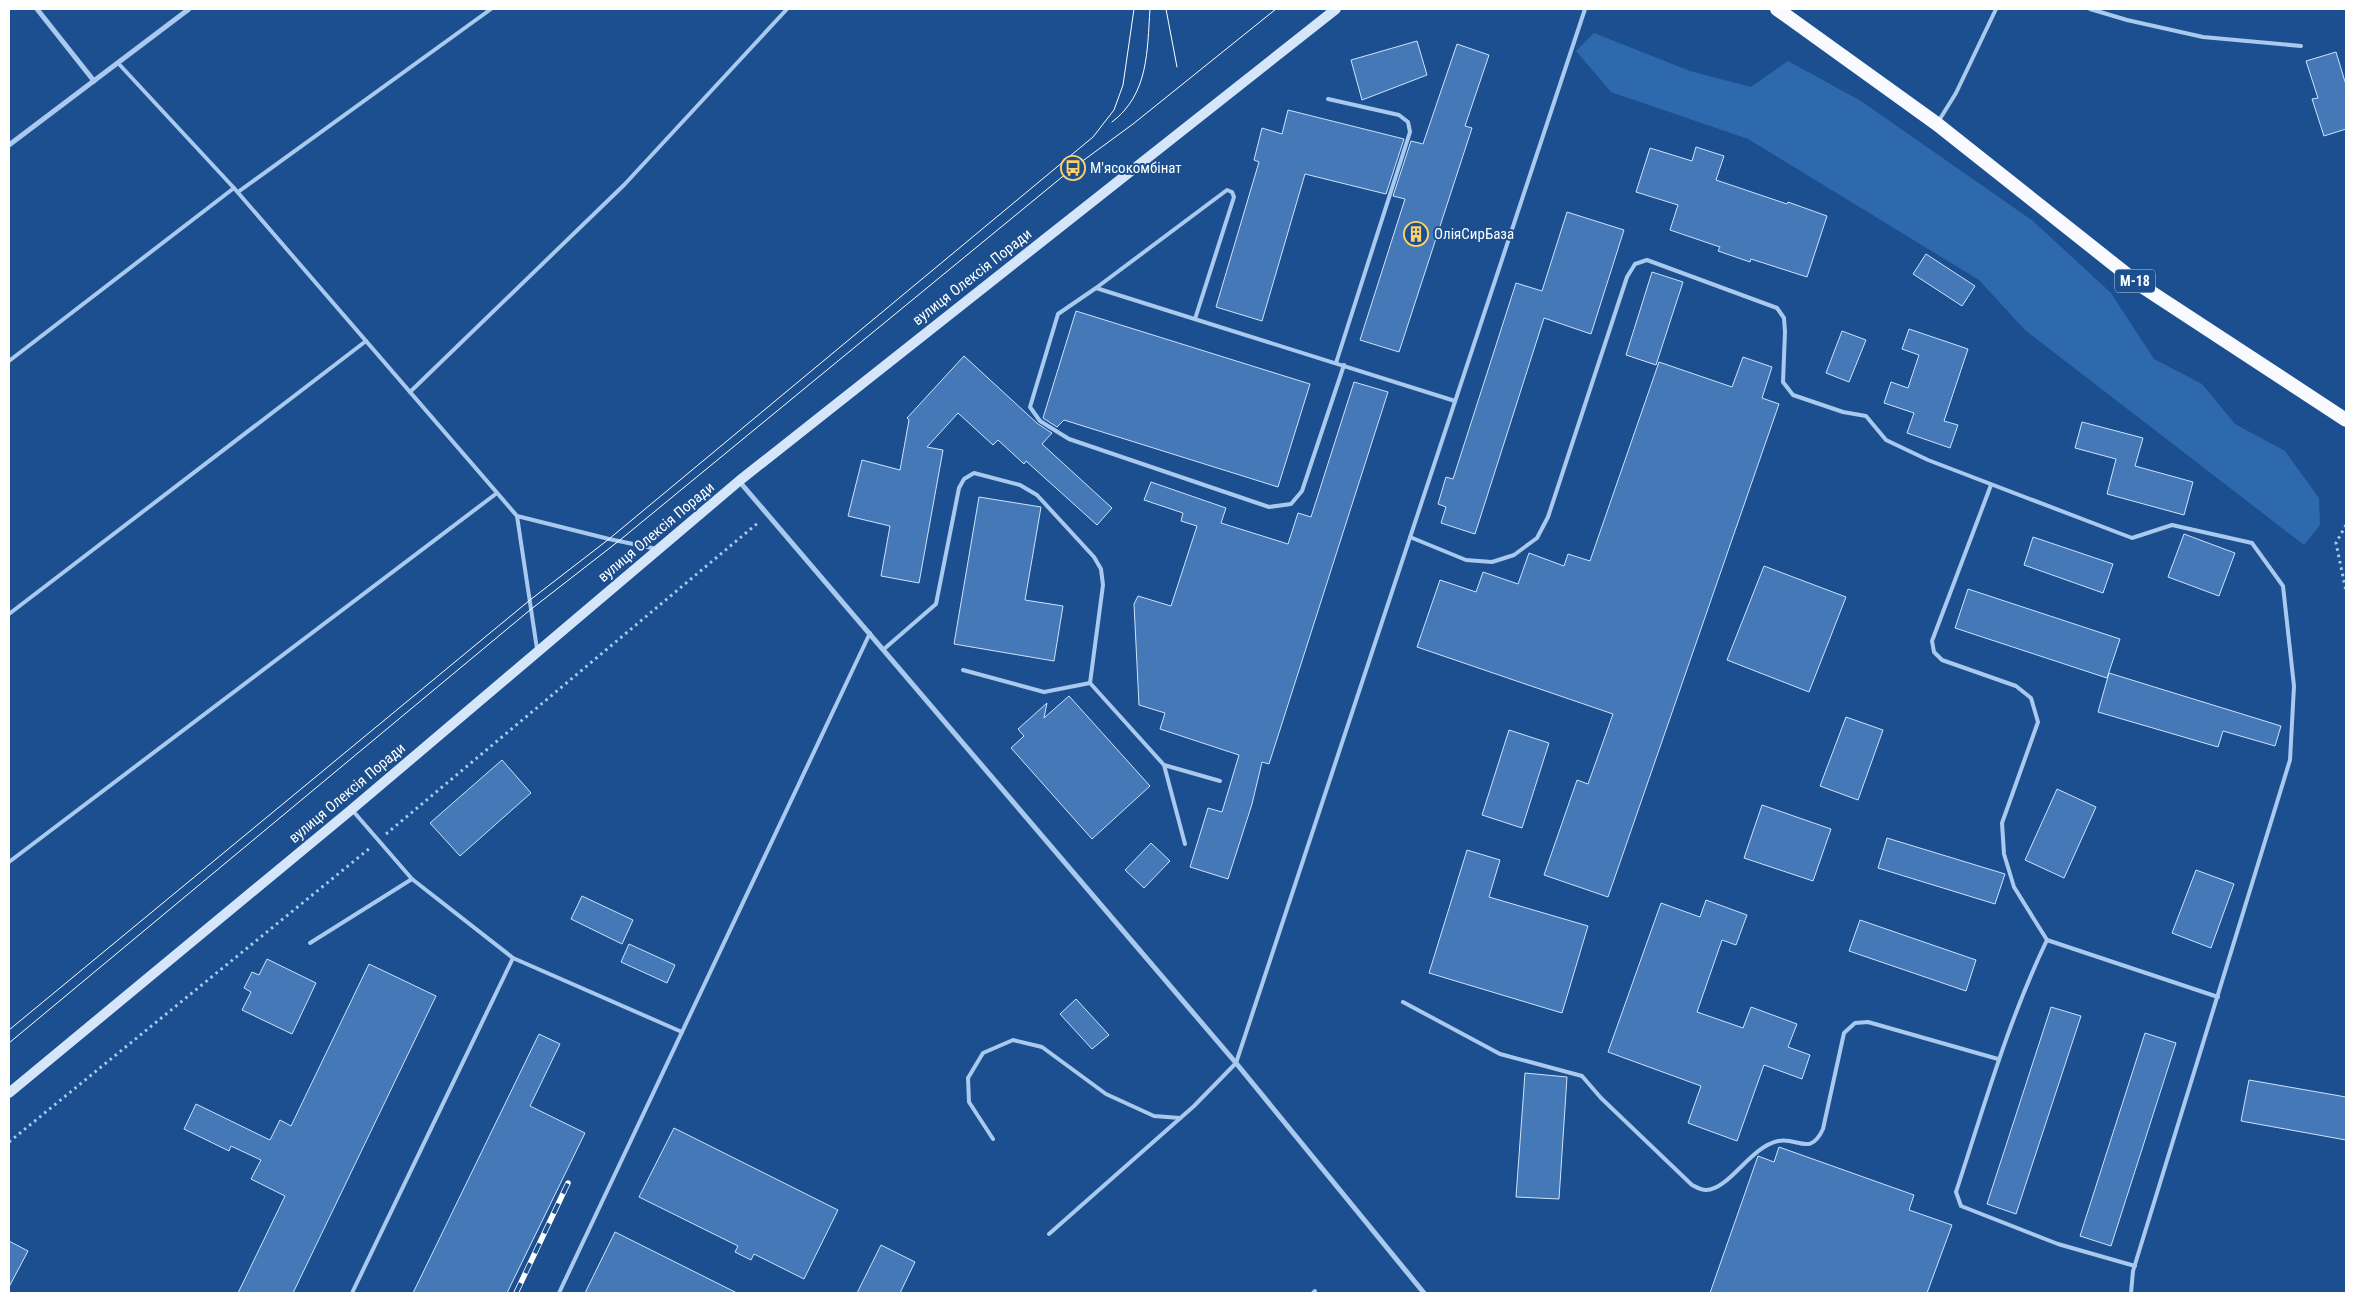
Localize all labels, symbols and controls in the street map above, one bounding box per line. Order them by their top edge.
bus stop icon: М'ясокомбінат [1060,155,1086,181]
place label: М'ясокомбінат [1090,159,1182,177]
building icon: ОліяСирБаза [1403,221,1429,247]
street label: вулиця Олексія Поради [909,225,1035,329]
place label: ОліяСирБаза [1434,225,1514,243]
road number: М-18 [2115,270,2155,292]
street label: вулиця Олексія Поради [594,478,718,586]
street label: вулиця Олексія Поради [285,739,409,847]

